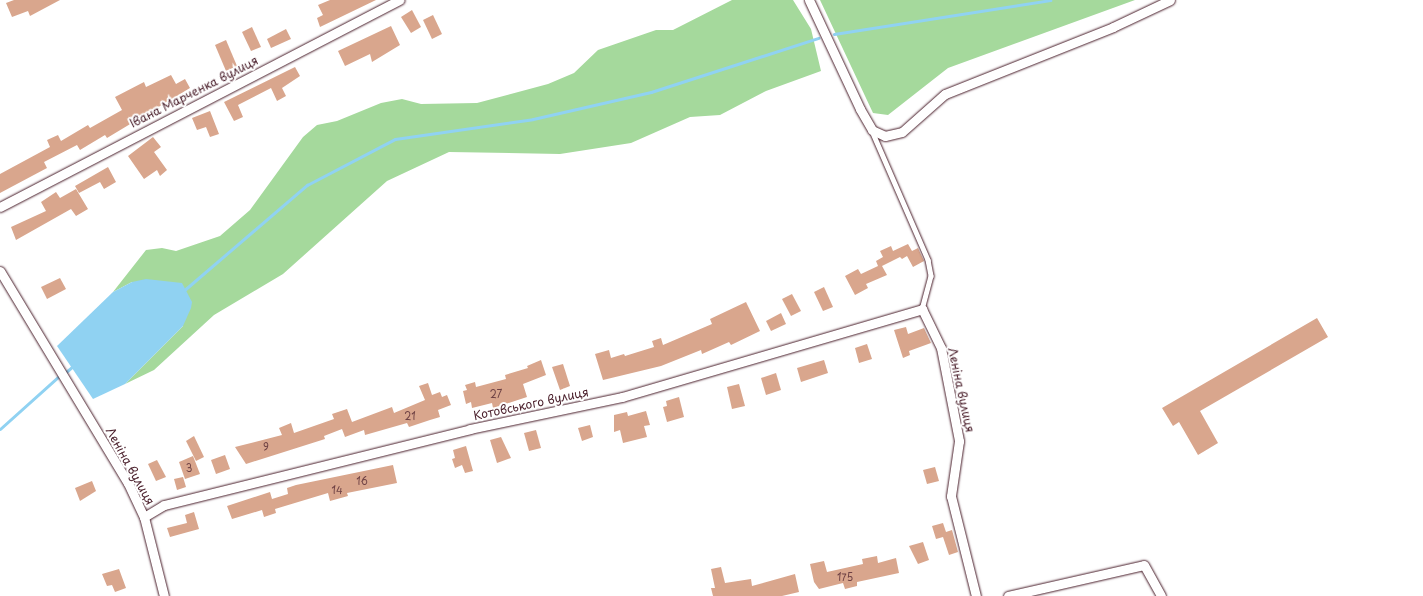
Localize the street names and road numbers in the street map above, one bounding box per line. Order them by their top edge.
street label: Івана Марченка вулиця [127,53,261,131]
street label: Леніна вулиця [945,346,977,434]
street label: Котовського вулиця [472,385,590,423]
street label: Леніна вулиця [103,424,157,508]

